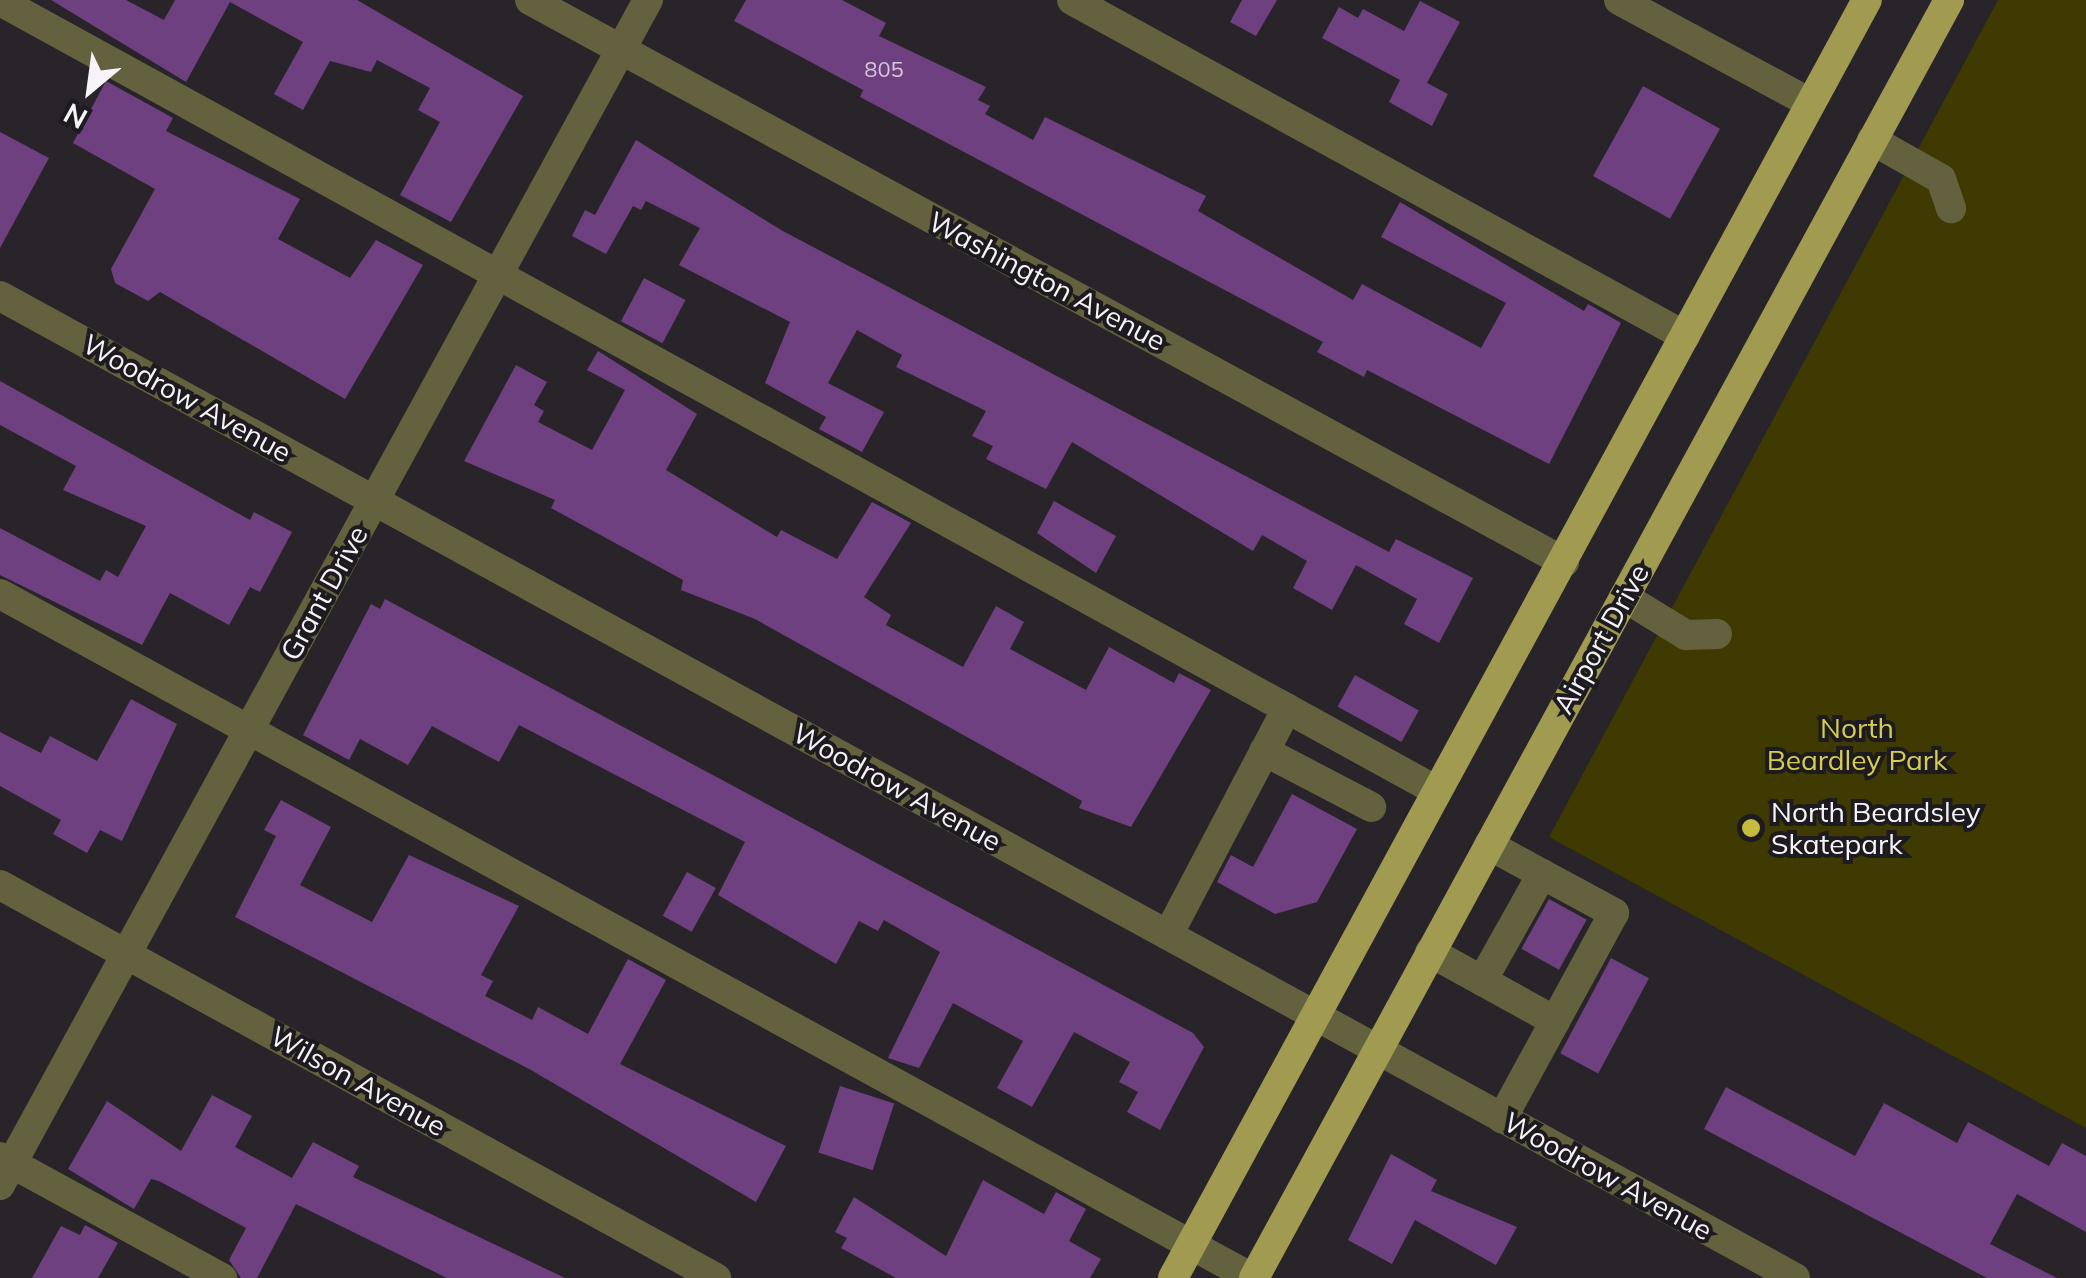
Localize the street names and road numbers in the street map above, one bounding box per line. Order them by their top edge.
street label: Washington Avenue [923,204,1171,358]
street label: Woodrow Avenue [77,327,297,469]
street label: Grant Drive [273,520,375,666]
street label: Airport Drive [1546,558,1656,720]
street label: Woodrow Avenue [787,716,1007,858]
street label: Wilson Avenue [264,1019,452,1143]
street label: Woodrow Avenue [1498,1105,1718,1247]

